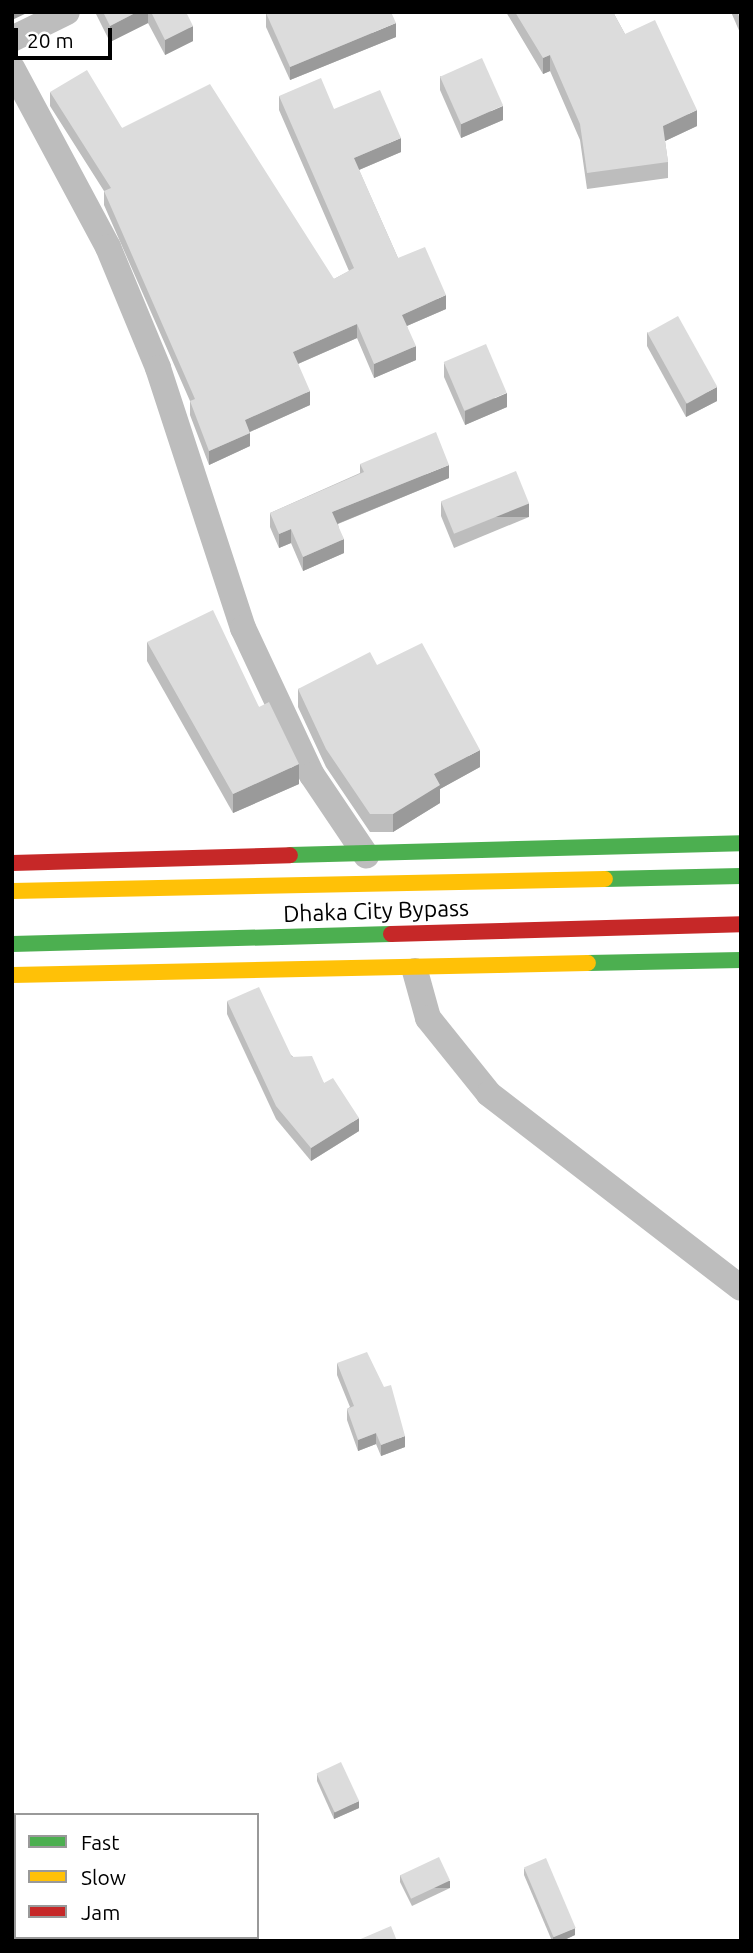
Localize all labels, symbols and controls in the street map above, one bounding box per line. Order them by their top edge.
scale bar [18,14,116,58]
text: 20 m [27,28,74,52]
street label: Dhaka City Bypass [283,894,469,928]
legend [14,1813,259,1939]
text: Fast [81,1830,119,1854]
text: Slow [81,1865,126,1889]
text: Jam [81,1900,120,1924]

